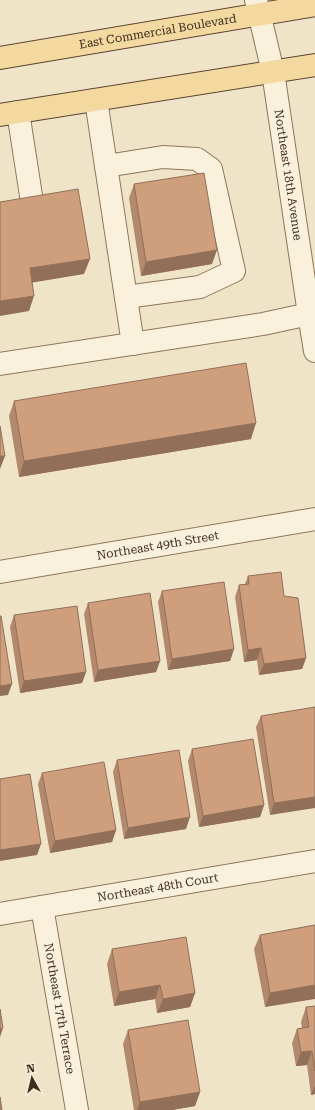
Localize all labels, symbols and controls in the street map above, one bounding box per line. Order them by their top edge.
street label: East Commercial Boulevard [78,11,238,52]
street label: Northeast 18th Avenue [272,108,305,242]
street label: Northeast 49th Street [96,528,220,563]
street label: Northeast 48th Court [96,870,220,905]
street label: Northeast 17th Terrace [41,942,78,1075]
north arrow [12,1058,52,1098]
text: N [26,1061,36,1076]

